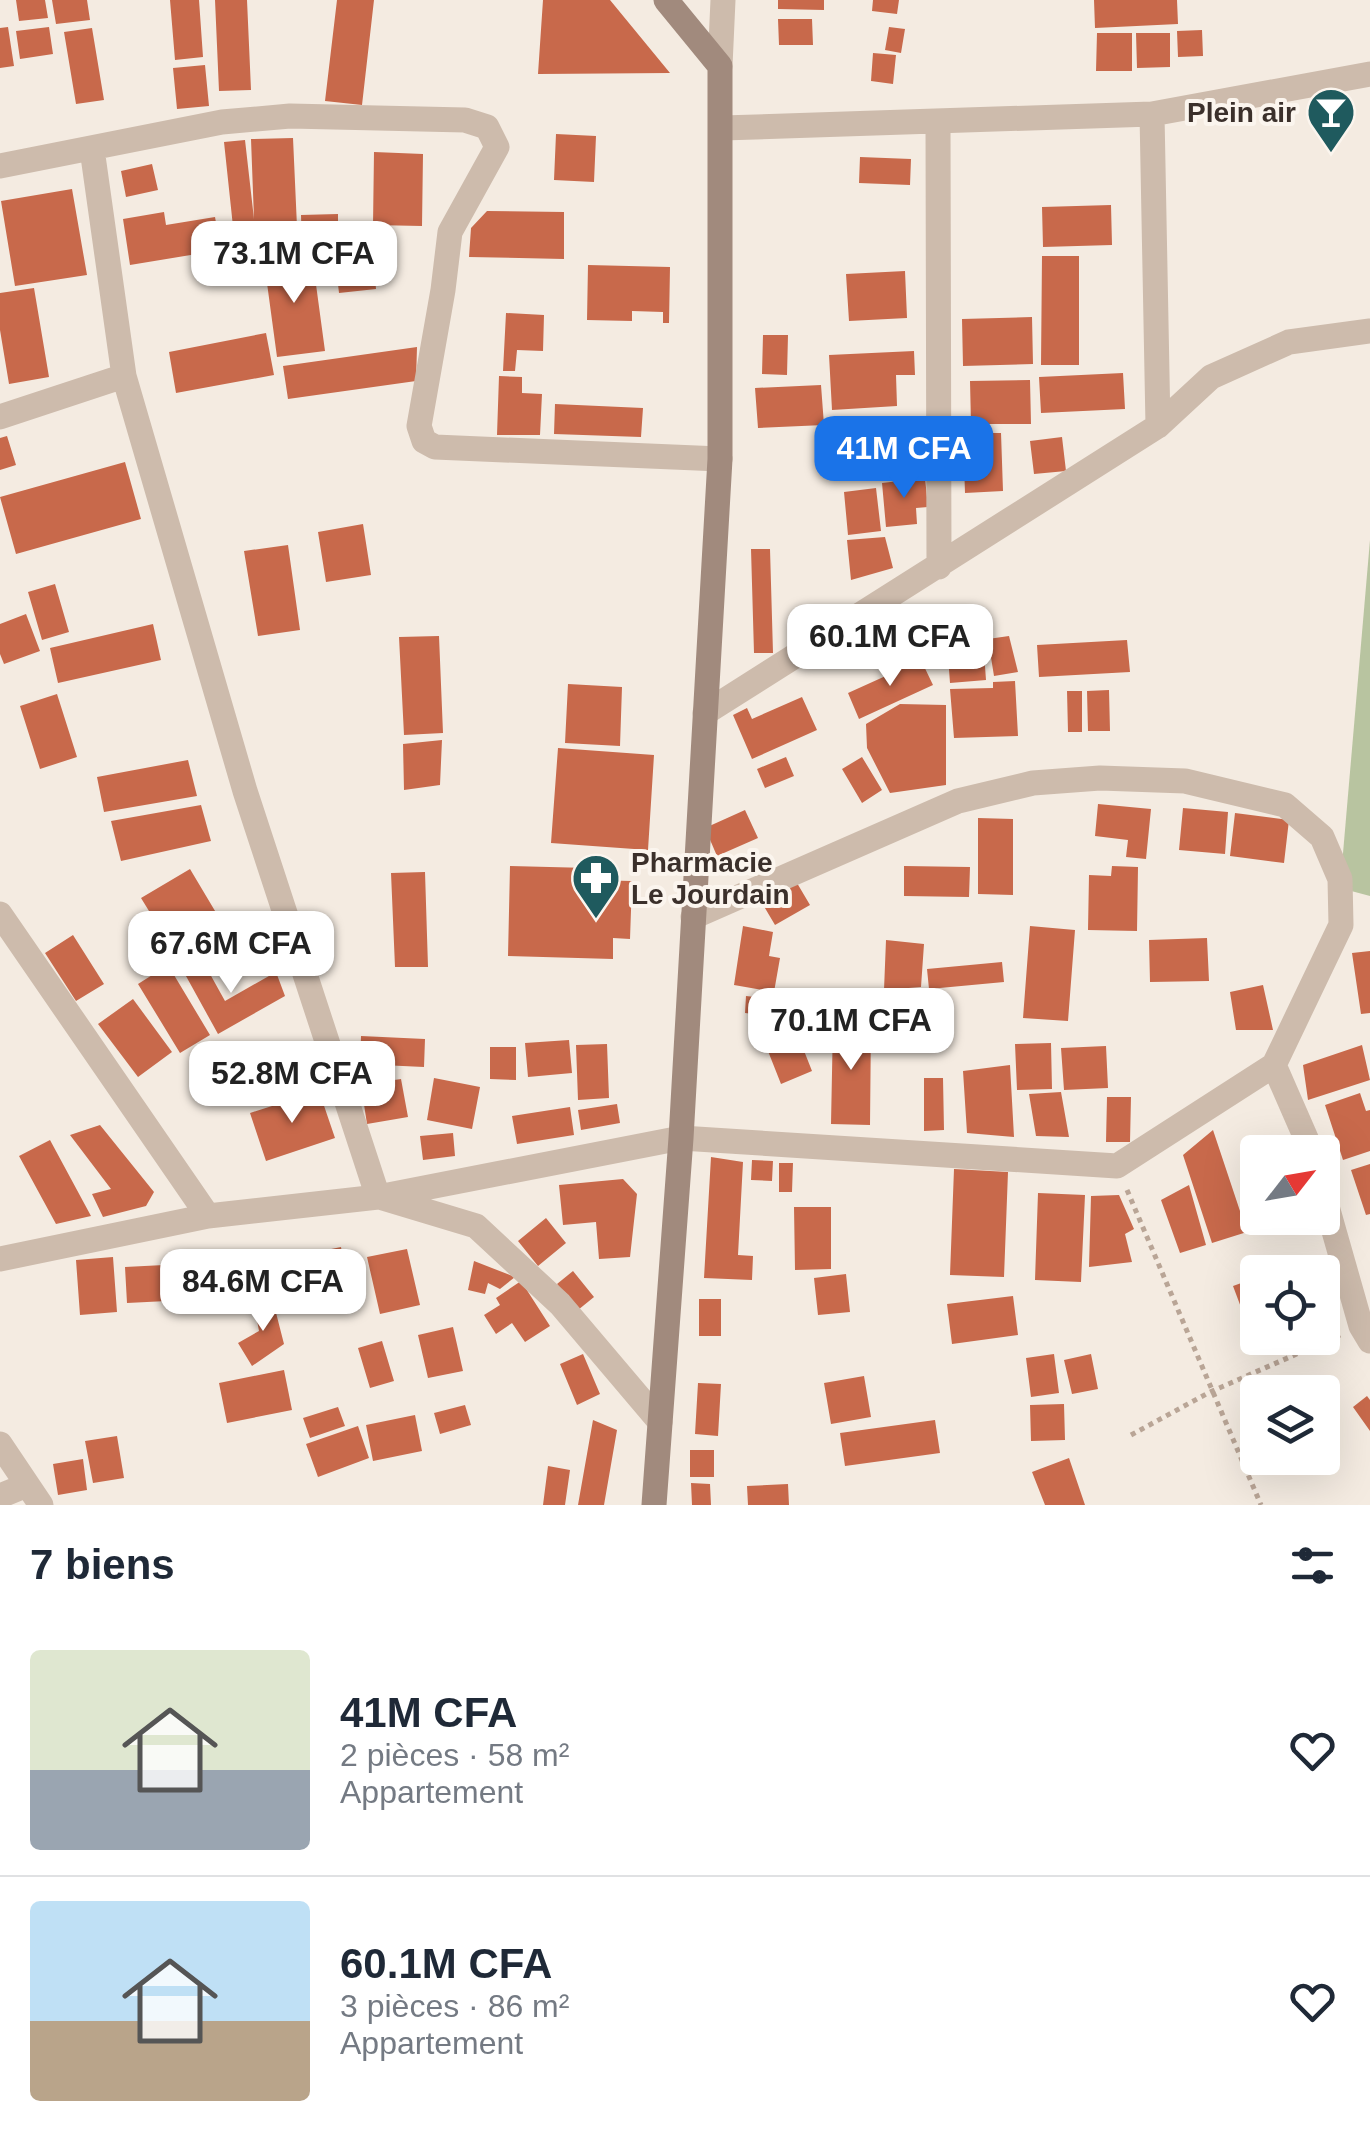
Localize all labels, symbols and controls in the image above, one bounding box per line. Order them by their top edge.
bar icon: Plein air [1305,86,1357,154]
place label: Plein air [1187,97,1296,128]
pin: 73.1M CFA [180,221,408,306]
text: 73.1M CFA [213,235,375,271]
pin: 41M CFA [812,416,996,501]
text: 41M CFA [836,430,972,466]
pin: 60.1M CFA [776,604,1004,689]
text: 60.1M CFA [809,618,971,654]
place label: Pharmacie Le Jourdain [631,847,790,910]
pharmacy icon: Pharmacie Le Jourdain [570,852,622,920]
pin: 67.6M CFA [117,911,345,996]
text: 67.6M CFA [150,925,312,961]
pin: 70.1M CFA [737,988,965,1073]
text: 70.1M CFA [770,1002,932,1038]
pin: 52.8M CFA [178,1041,406,1126]
text: 52.8M CFA [211,1055,373,1091]
north arrow [1240,1135,1340,1235]
map controls [1240,1135,1340,1475]
pin: 84.6M CFA [149,1249,377,1334]
button: locate [1240,1255,1340,1355]
text: 84.6M CFA [182,1263,344,1299]
button: layers [1240,1375,1340,1475]
icon: filters [1285,1538,1340,1593]
text: 7 biens [30,1541,175,1588]
text: 41M CFA [340,1689,517,1736]
icon: home [110,1690,230,1810]
icon: heart [1285,1723,1340,1778]
text: 2 pièces · 58 m² [340,1737,569,1773]
text: Appartement [340,1774,523,1810]
text: 60.1M CFA [340,1940,552,1987]
icon: home [110,1941,230,2061]
icon: heart [1285,1974,1340,2029]
text: 3 pièces · 86 m² [340,1988,569,2024]
text: Appartement [340,2025,523,2061]

